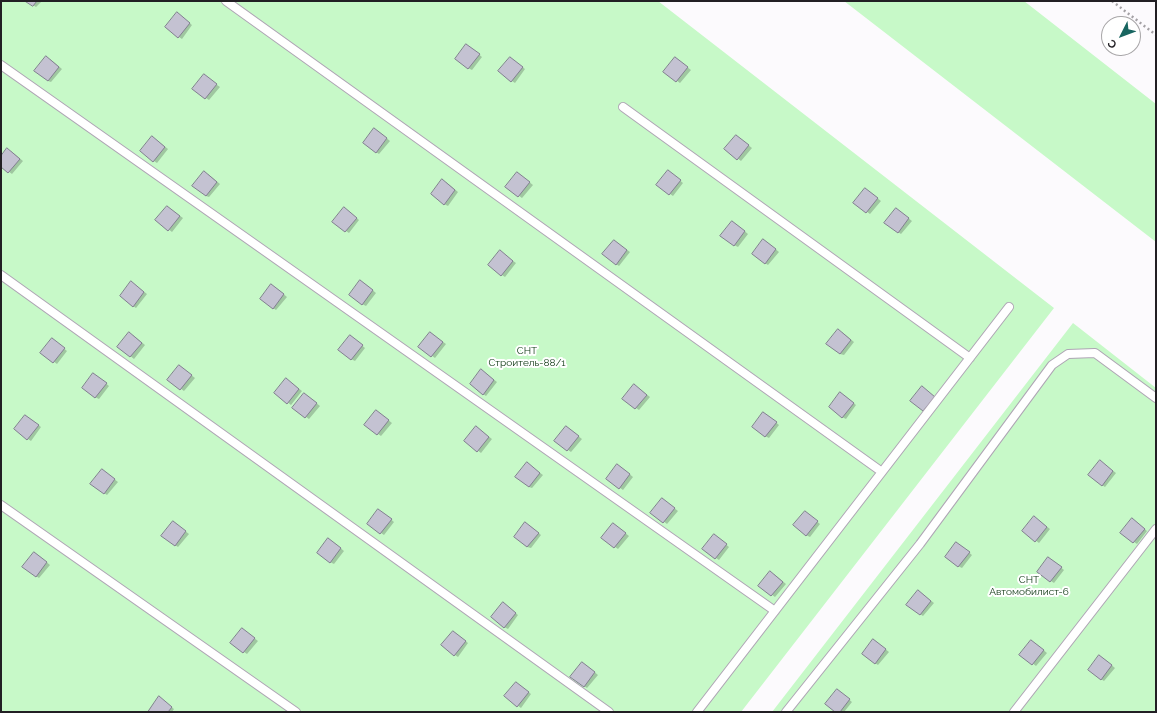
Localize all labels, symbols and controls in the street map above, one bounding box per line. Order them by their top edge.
north arrow [1101,16,1141,56]
text: С [1105,37,1120,51]
park label: СНТ Строитель-88/1 [488,345,566,368]
park label: СНТ Автомобилист-6 [989,574,1069,598]

